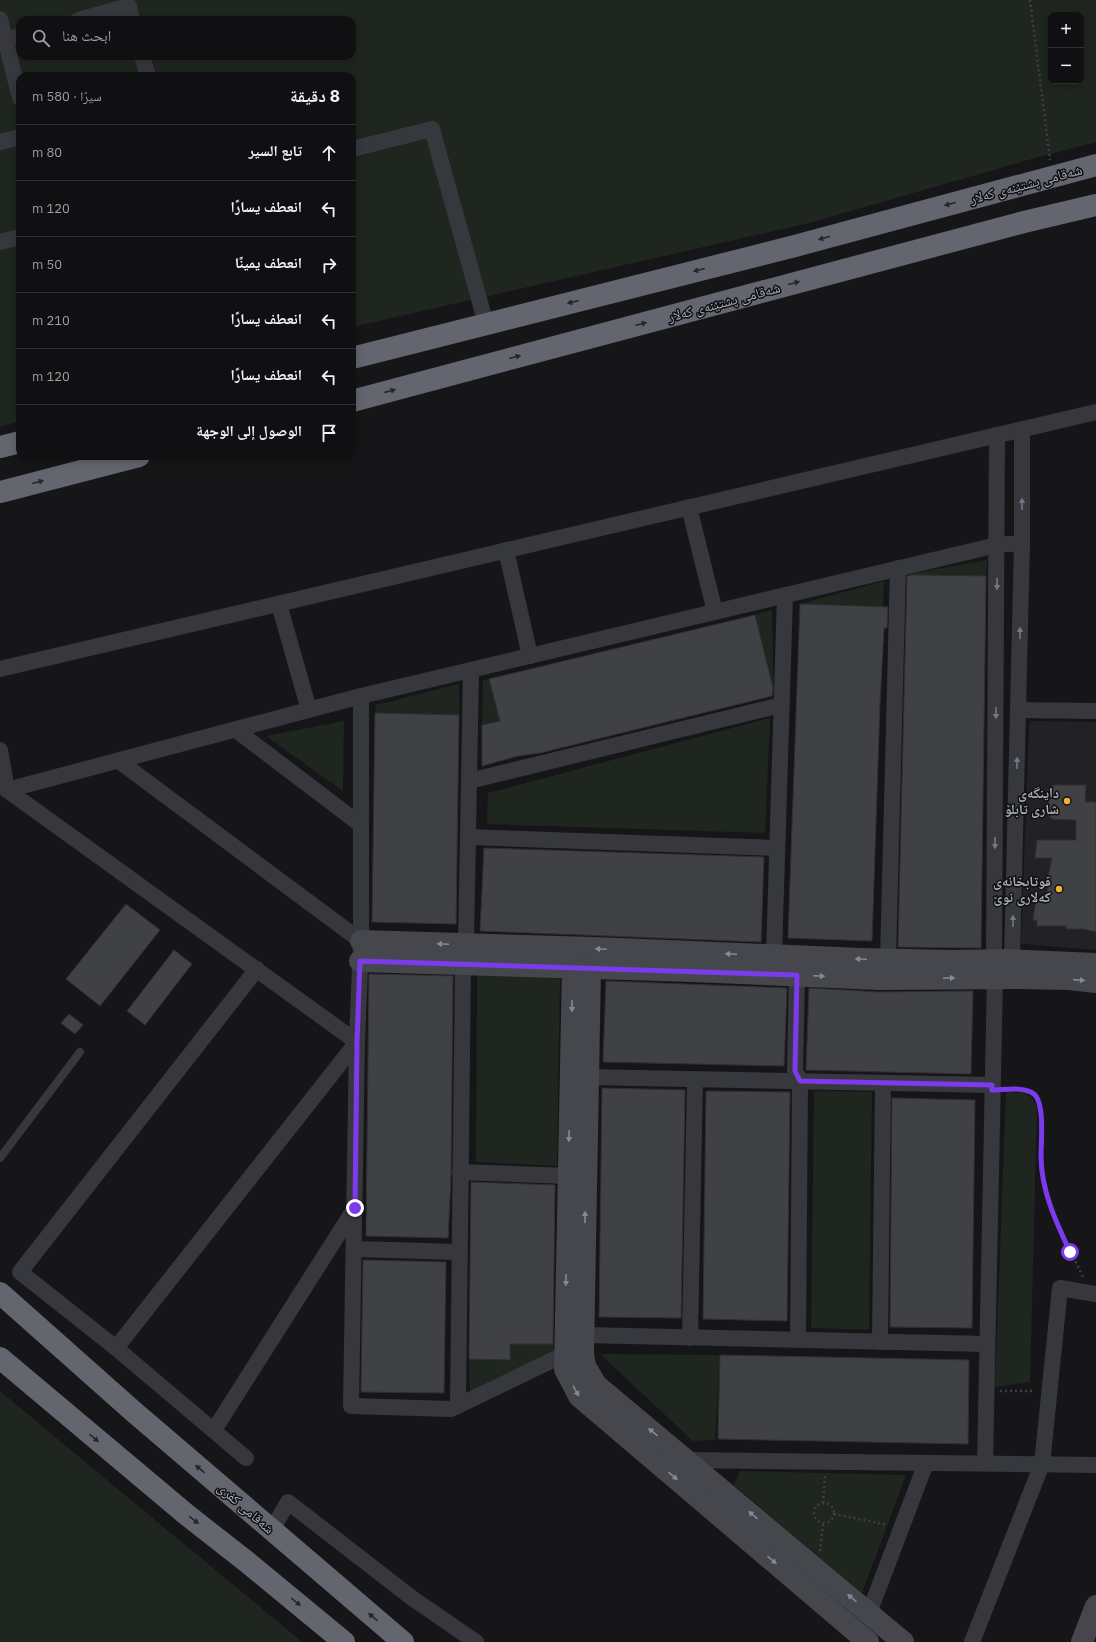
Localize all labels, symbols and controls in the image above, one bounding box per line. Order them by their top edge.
map controls [1048,12,1084,84]
button: + [1048,12,1084,48]
search box [16,16,356,60]
text: ابحث هنا [62,26,111,45]
icon: search [30,27,52,49]
button: − [1048,48,1084,84]
text: 8 دقيقة [290,85,340,107]
text: سيرًا · 580 m [32,88,102,105]
text: تابع السير [248,141,302,160]
icon: ahead [318,142,340,164]
text: 80 m [32,144,62,161]
street label: شەقامی پشتێنەی کەلار [967,160,1084,208]
text: انعطف يسارًا [230,197,302,216]
icon: left [318,198,340,220]
text: 120 m [32,200,70,217]
one-way arrow [944,201,956,207]
one-way arrow [818,235,831,241]
text: انعطف يمينًا [235,253,302,272]
icon: right [318,254,340,276]
text: 50 m [32,256,62,273]
one-way arrow [692,267,704,273]
street label: شەقامی پشتێنەی کەلار [665,278,782,326]
one-way arrow [787,280,800,286]
one-way arrow [566,300,579,306]
text: انعطف يسارًا [230,309,302,328]
icon: left [318,310,340,332]
text: 210 m [32,312,70,329]
one-way arrow [635,321,647,327]
one-way arrow [509,354,522,360]
text: انعطف يسارًا [230,365,302,384]
icon: left [318,366,340,388]
text: 120 m [32,368,70,385]
one-way arrow [384,388,396,394]
text: الوصول إلى الوجهة [196,421,302,440]
icon: arrive [318,422,340,444]
one-way arrow [32,479,44,485]
one-way arrow [1019,497,1025,510]
one-way arrow [994,578,1000,591]
one-way arrow [1017,626,1023,639]
one-way arrow [993,707,999,720]
one-way arrow [1014,756,1020,769]
place label: داینگەی شاری تابلۆ [1005,784,1059,818]
marker: داینگەی شاری تابلۆ [1062,796,1072,806]
one-way arrow [992,837,998,850]
place label: قوتابخانەی کەلاری نوێ [993,872,1051,906]
marker: قوتابخانەی کەلاری نوێ [1054,884,1064,894]
one-way arrow [1010,914,1016,927]
one-way arrow [436,941,449,947]
one-way arrow [595,945,607,952]
one-way arrow [725,950,737,957]
one-way arrow [854,956,867,962]
one-way arrow [813,973,826,979]
one-way arrow [943,975,955,982]
one-way arrow [1073,977,1085,984]
one-way arrow [569,1000,575,1013]
one-way arrow [566,1130,573,1142]
route end [346,1199,364,1217]
one-way arrow [582,1210,588,1223]
route start [1061,1243,1079,1261]
one-way arrow [563,1274,569,1287]
one-way arrow [573,1385,579,1397]
one-way arrow [647,1427,658,1436]
one-way arrow [89,1433,99,1442]
one-way arrow [195,1464,205,1473]
one-way arrow [668,1472,679,1481]
street label: شەقامی کفری [214,1478,278,1538]
one-way arrow [747,1510,758,1519]
one-way arrow [189,1516,200,1525]
one-way arrow [767,1556,778,1565]
one-way arrow [847,1594,858,1603]
one-way arrow [290,1597,301,1606]
one-way arrow [368,1612,378,1622]

